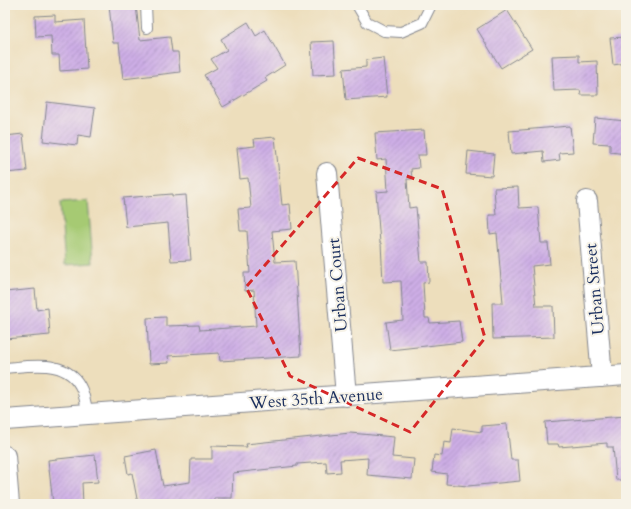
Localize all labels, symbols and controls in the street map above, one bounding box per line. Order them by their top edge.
street label: Urban Court [322,237,353,333]
street label: Urban Street [579,242,610,336]
street label: West 35th Avenue [247,382,384,415]

